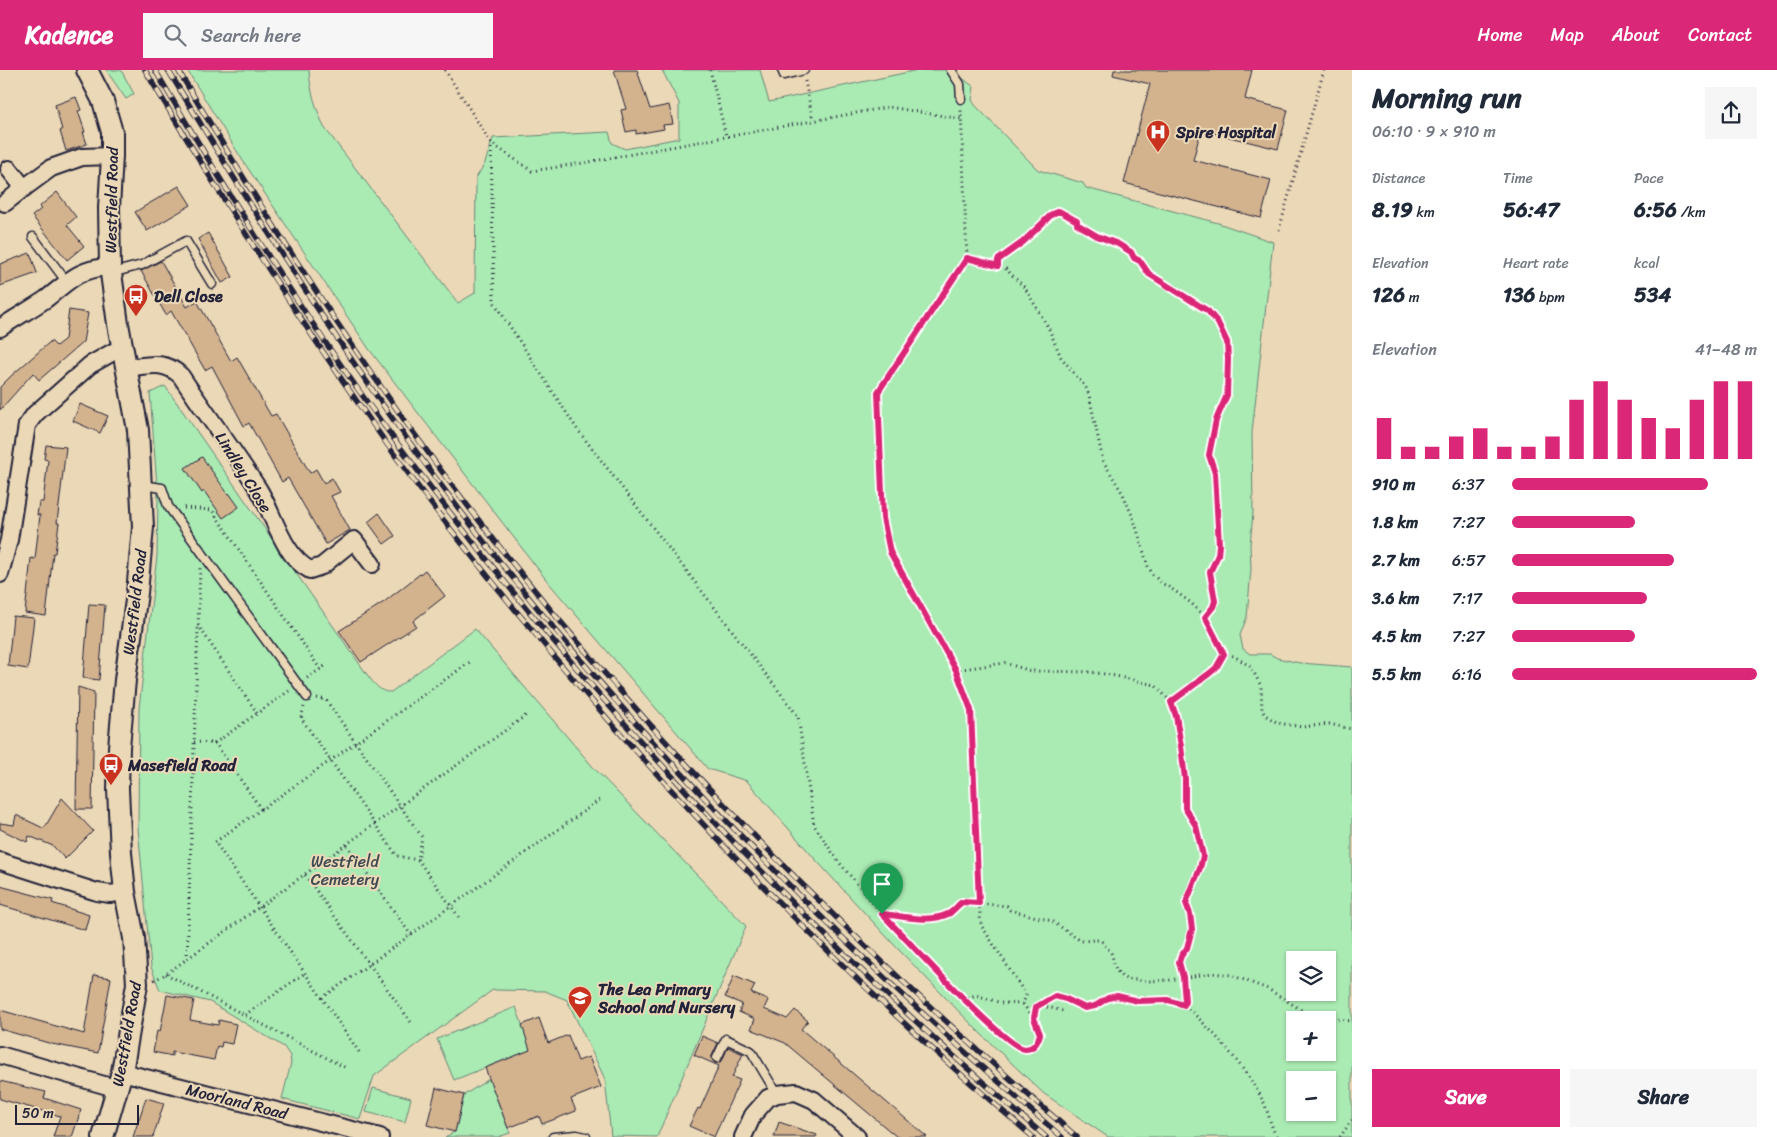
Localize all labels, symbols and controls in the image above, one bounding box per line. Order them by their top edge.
search box [143,13,493,58]
text: Kadence [25,14,113,56]
text: Search here [201,19,301,52]
text: Home [1478,19,1523,51]
text: Map [1551,19,1584,51]
text: About [1612,19,1660,51]
text: Contact [1688,19,1752,51]
icon: search [161,21,189,49]
text: Morning run [1372,73,1522,122]
button: share [1705,87,1757,139]
text: 06:10 · 9 × 910 m [1372,117,1496,146]
place label: Spire Hospital [1175,118,1278,147]
hospital icon: Spire Hospital [1145,119,1171,153]
street label: Westfield Road [96,145,127,253]
text: Distance [1372,166,1425,191]
text: Time [1503,166,1533,191]
text: Pace [1634,166,1664,191]
text: 8.19 [1372,191,1413,229]
text: 56:47 [1503,191,1559,229]
text: 6:56 [1634,191,1677,229]
text: km [1413,200,1435,225]
text: /km [1677,200,1706,225]
text: Elevation [1372,251,1429,276]
text: Heart rate [1503,251,1569,276]
text: kcal [1634,251,1659,276]
text: 126 [1372,276,1405,314]
text: 136 [1503,276,1535,314]
text: 534 [1634,276,1672,314]
place label: Dell Close [154,282,223,311]
bus stop icon: Dell Close [123,283,149,317]
text: m [1405,285,1419,310]
text: bpm [1535,285,1565,310]
text: Elevation [1372,335,1437,364]
text: 41–48 m [1695,335,1757,364]
street label: Lindley Close [207,426,280,519]
text: 910 m [1372,470,1415,499]
text: 6:37 [1452,470,1484,499]
text: 1.8 km [1372,508,1418,537]
text: 7:27 [1452,508,1484,537]
street label: Westfield Road [114,546,156,657]
text: 2.7 km [1372,546,1420,575]
text: 6:57 [1452,546,1485,575]
text: 3.6 km [1372,584,1420,613]
text: 7:17 [1452,584,1482,613]
text: 4.5 km [1372,622,1422,651]
text: 7:27 [1452,622,1484,651]
text: 5.5 km [1372,660,1421,689]
text: 6:16 [1452,660,1482,689]
place label: Masefield Road [127,751,237,780]
bus stop icon: Masefield Road [98,752,124,786]
park label: Westfield Cemetery [311,847,381,894]
pin [861,863,903,914]
icon: arrive [868,870,896,898]
map controls [1286,951,1336,1121]
button: layers [1286,951,1336,1001]
place label: The Lea Primary School and Nursery [597,975,736,1022]
street label: Westfield Road [103,978,150,1089]
school or university icon: The Lea Primary School and Nursery [567,985,593,1019]
button: + [1286,1011,1336,1061]
button: Save [1372,1069,1560,1127]
button: Share [1570,1069,1757,1127]
button: − [1286,1071,1336,1121]
street label: Moorland Road [183,1075,292,1129]
text: 50 m [22,1101,54,1126]
scale bar [15,1102,139,1125]

